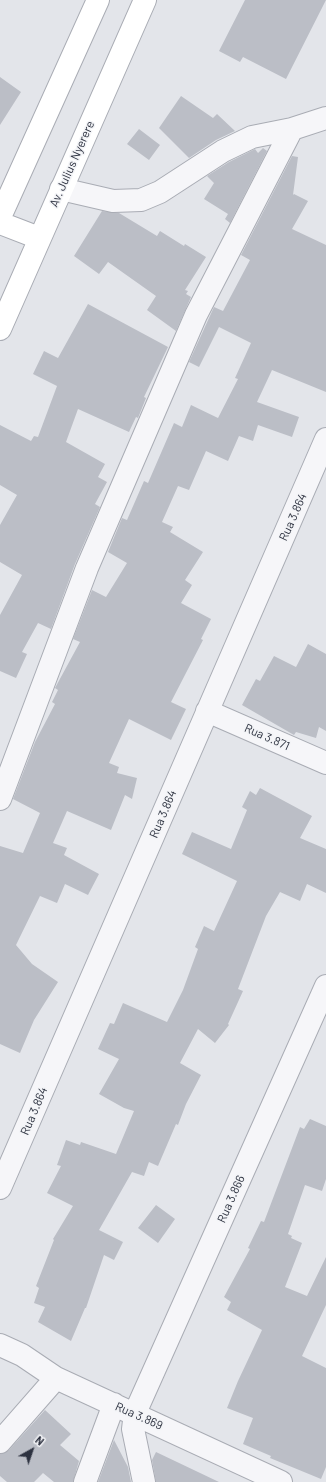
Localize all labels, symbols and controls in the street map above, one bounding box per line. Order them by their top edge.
street label: Av. Julius Nyerere [47,119,97,209]
street label: Rua 3.864 [276,491,310,543]
street label: Rua 3.871 [242,721,292,753]
street label: Rua 3.864 [146,788,180,840]
street label: Rua 3.864 [17,1085,51,1137]
street label: Rua 3.866 [214,1173,248,1225]
street label: Rua 3.869 [113,1399,165,1433]
north arrow [12,1430,52,1470]
text: N [33,1433,47,1448]

